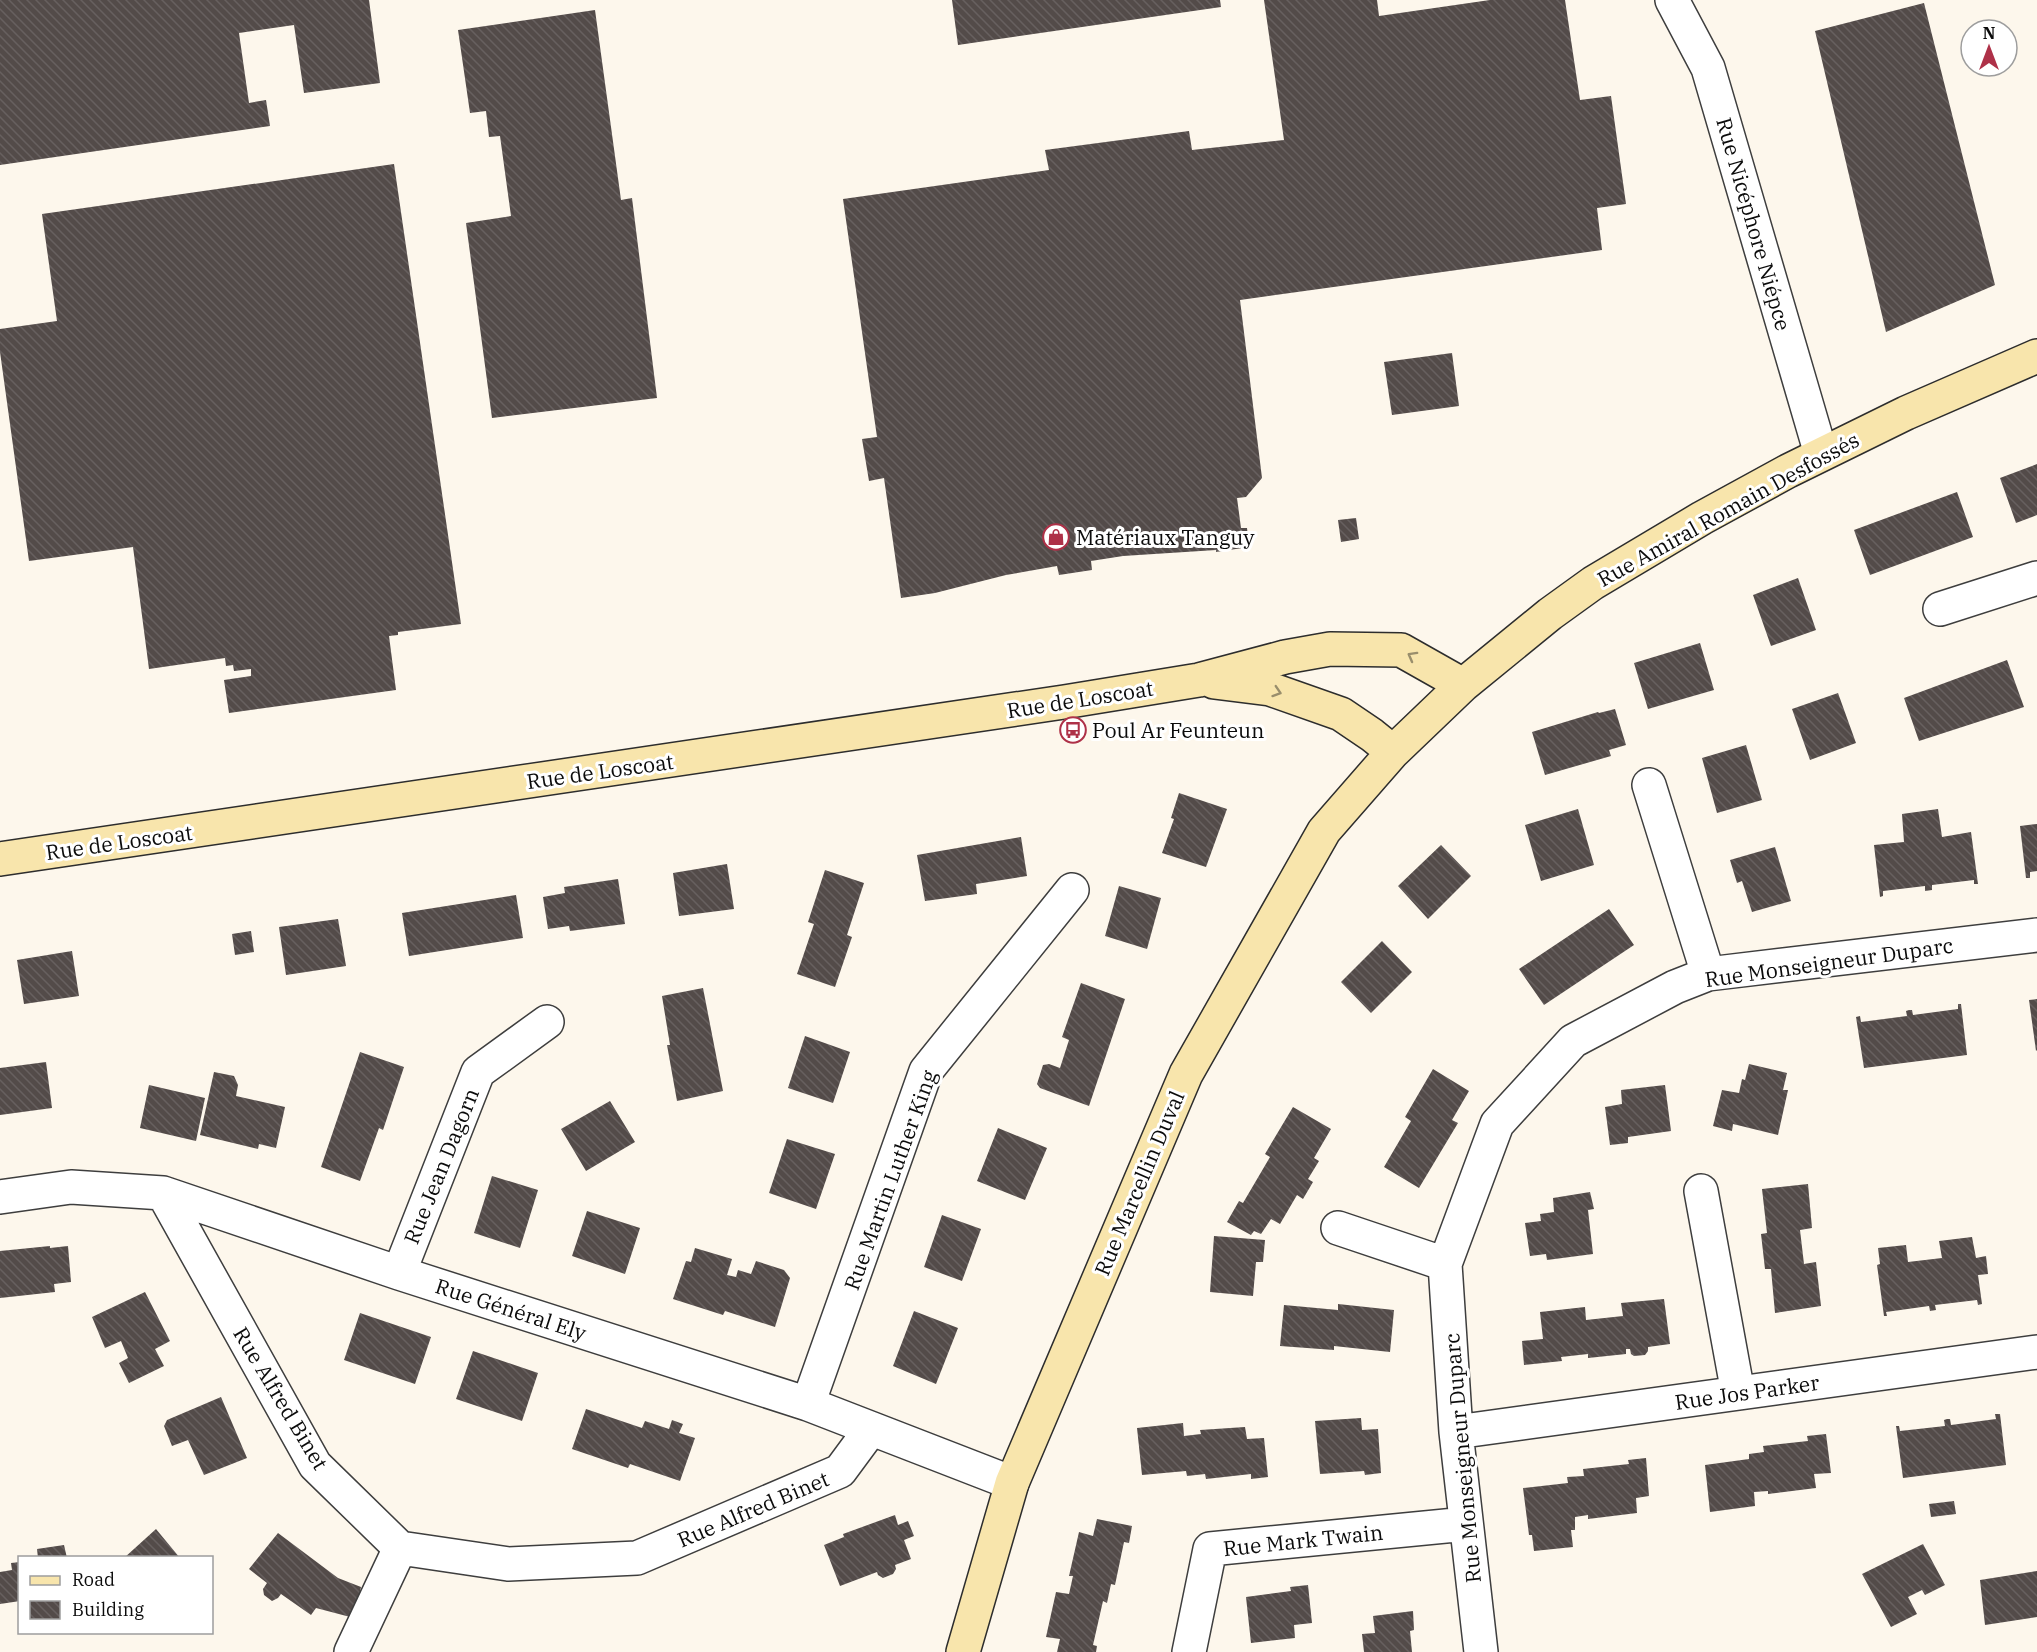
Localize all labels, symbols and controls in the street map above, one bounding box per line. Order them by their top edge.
north arrow [1959,18,2019,78]
text: N [1983,23,1995,43]
street label: Rue Nicéphore Niépce [1710,114,1798,334]
street label: Rue Amiral Romain Desfossés [1592,425,1864,593]
shop icon: Matériaux Tanguy [1041,522,1071,552]
place label: Matériaux Tanguy [1076,523,1255,551]
one-way arrow [1408,652,1418,663]
street label: Rue de Loscoat [1005,674,1155,724]
one-way arrow [1271,685,1282,697]
bus stop icon: Poul Ar Feunteun [1058,715,1088,745]
place label: Poul Ar Feunteun [1092,716,1264,744]
street label: Rue de Loscoat [525,747,675,795]
street label: Rue de Loscoat [44,818,194,866]
street label: Rue Monseigneur Duparc [1703,931,1955,993]
street label: Rue Martin Luther King [837,1066,943,1294]
street label: Rue Jean Dagorn [397,1084,485,1248]
street label: Rue Marcellin Duval [1087,1086,1191,1280]
street label: Rue Général Ely [432,1271,591,1347]
street label: Rue Alfred Binet [227,1321,335,1475]
street label: Rue Monseigneur Duparc [1437,1332,1487,1584]
street label: Rue Jos Parker [1673,1368,1822,1416]
street label: Rue Alfred Binet [673,1464,833,1554]
street label: Rue Mark Twain [1222,1518,1384,1562]
legend [18,1556,213,1634]
text: Road [72,1568,115,1591]
text: Building [72,1598,144,1621]

